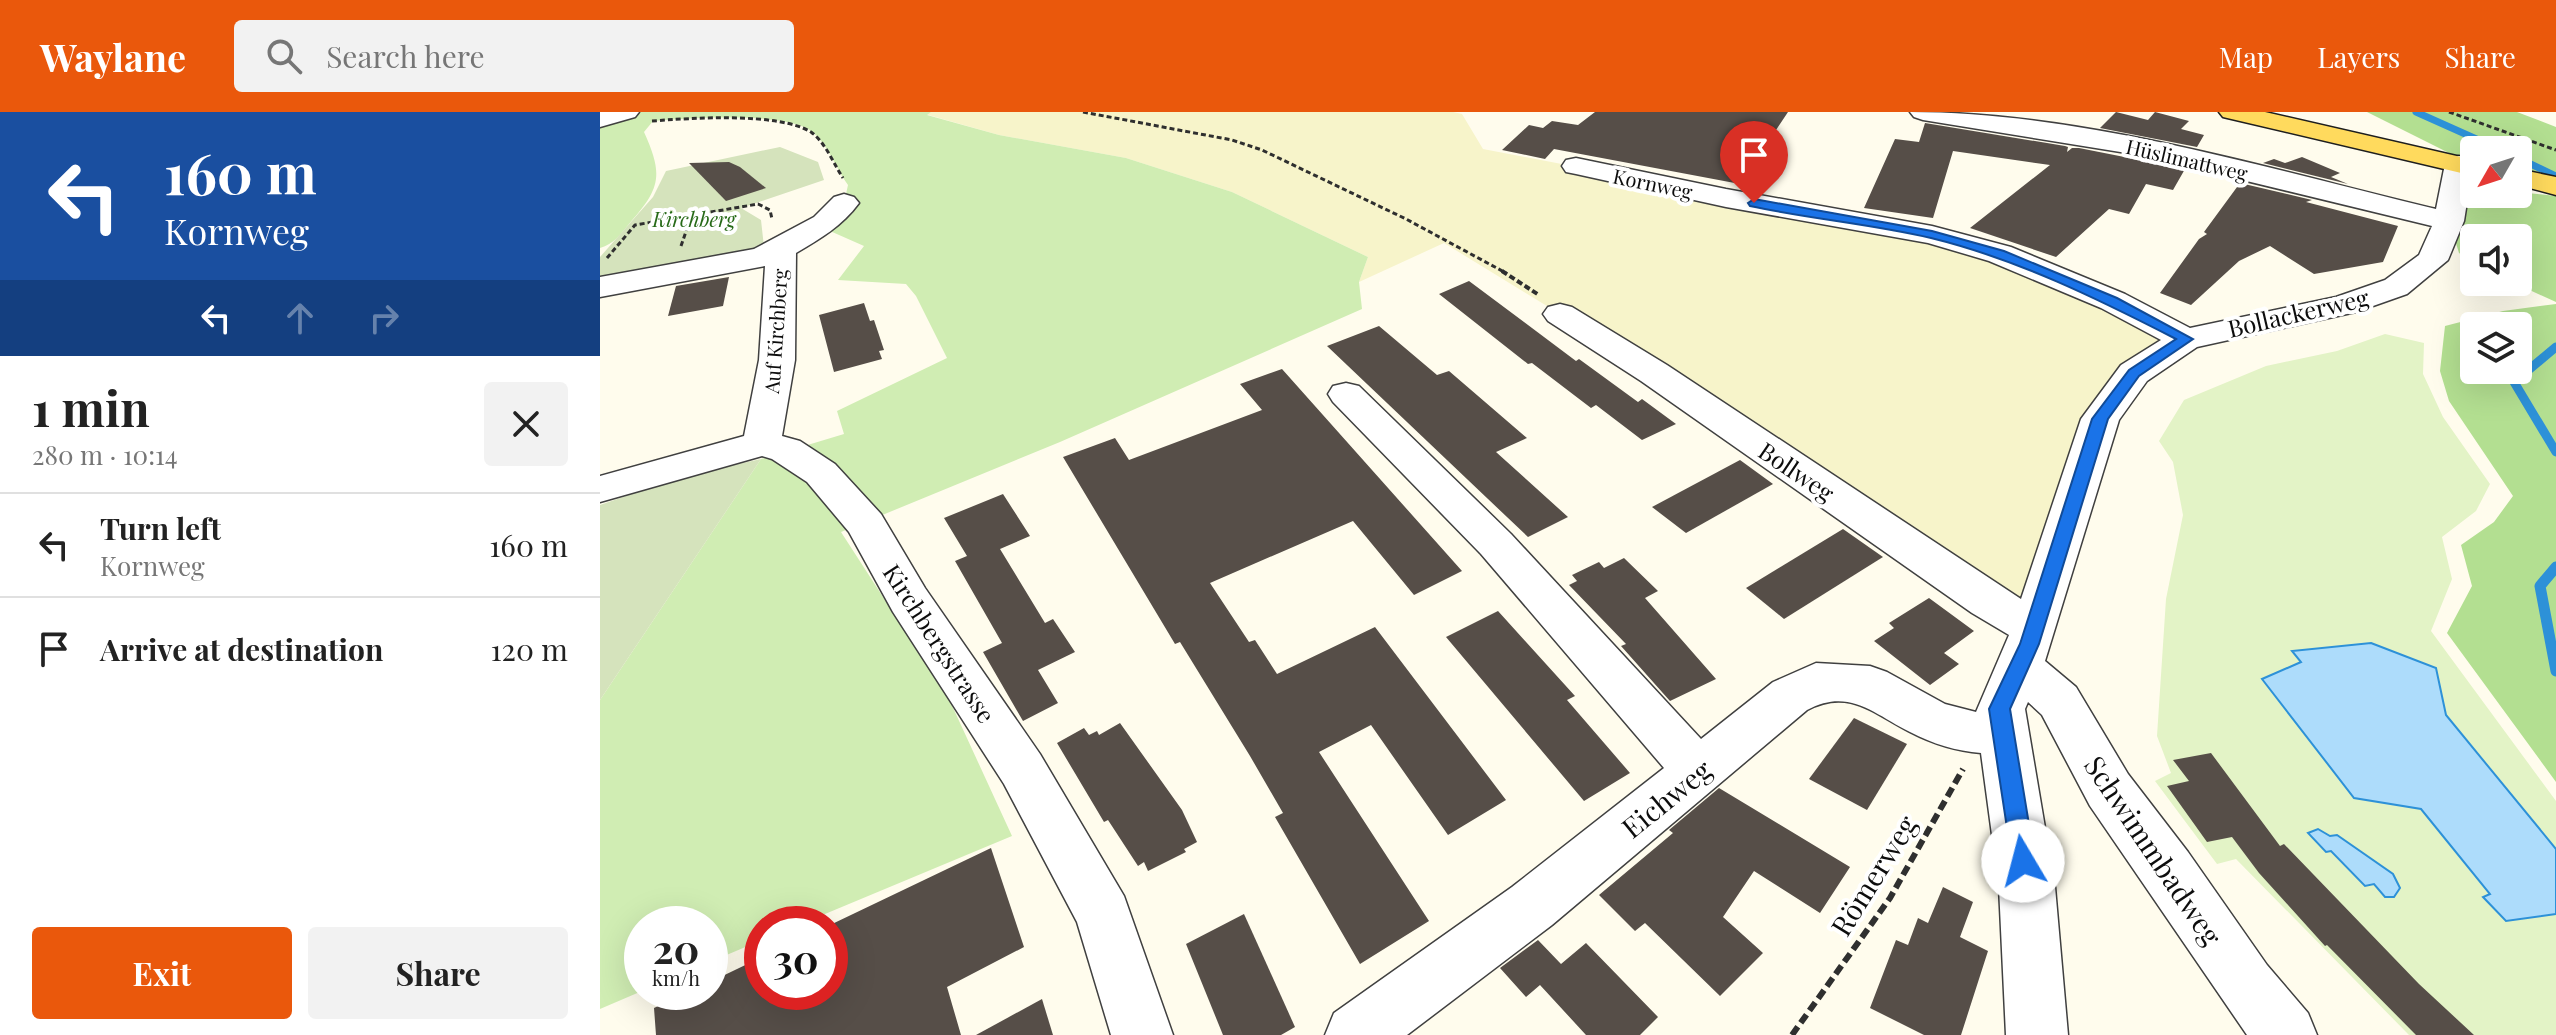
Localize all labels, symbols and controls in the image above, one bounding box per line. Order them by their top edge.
search box [234,20,794,92]
text: Waylane [40,31,186,82]
icon: search [262,34,306,78]
text: Search here [326,36,485,76]
text: Map [2219,38,2273,75]
text: Layers [2317,38,2400,75]
text: Share [2444,38,2516,75]
pin [1720,121,1788,203]
street label: Hüslimattweg [2124,132,2251,186]
icon: arrive [1732,133,1776,177]
text: 160 m [164,134,317,209]
north arrow [2460,136,2532,208]
map controls [2460,136,2532,384]
icon: left [32,144,136,248]
street label: Kornweg [1611,161,1696,205]
park label: Kirchberg [651,205,738,232]
text: Kornweg [164,206,309,254]
button: sound [2460,224,2532,296]
street label: Auf Kirchberg [757,267,793,395]
street label: Bollackerweg [2224,280,2372,344]
icon: left [194,296,238,340]
icon: ahead [278,296,322,340]
icon: right [362,296,406,340]
button: layers [2460,312,2532,384]
text: 1 min [32,375,150,439]
button: close [484,382,568,466]
street label: Bollweg [1753,434,1841,508]
text: 280 m · 10:14 [32,437,178,472]
text: Turn left [100,508,221,548]
icon: left [32,523,76,567]
text: 160 m [489,525,568,565]
text: Kornweg [100,548,205,583]
street label: Kirchbergstrasse [877,558,1003,728]
icon: arrive [32,627,76,671]
text: Arrive at destination [100,629,383,669]
text: 120 m [490,629,568,669]
street label: Schwimmbadweg [2077,748,2231,952]
street label: Eichweg [1613,750,1719,846]
street label: Römerweg [1821,808,1925,942]
position arrow [1981,819,2065,903]
speed limit sign: 30 [744,906,848,1010]
text: 20 [653,921,699,974]
button: Exit [32,927,292,1019]
button: Share [308,927,568,1019]
text: km/h [652,964,700,991]

